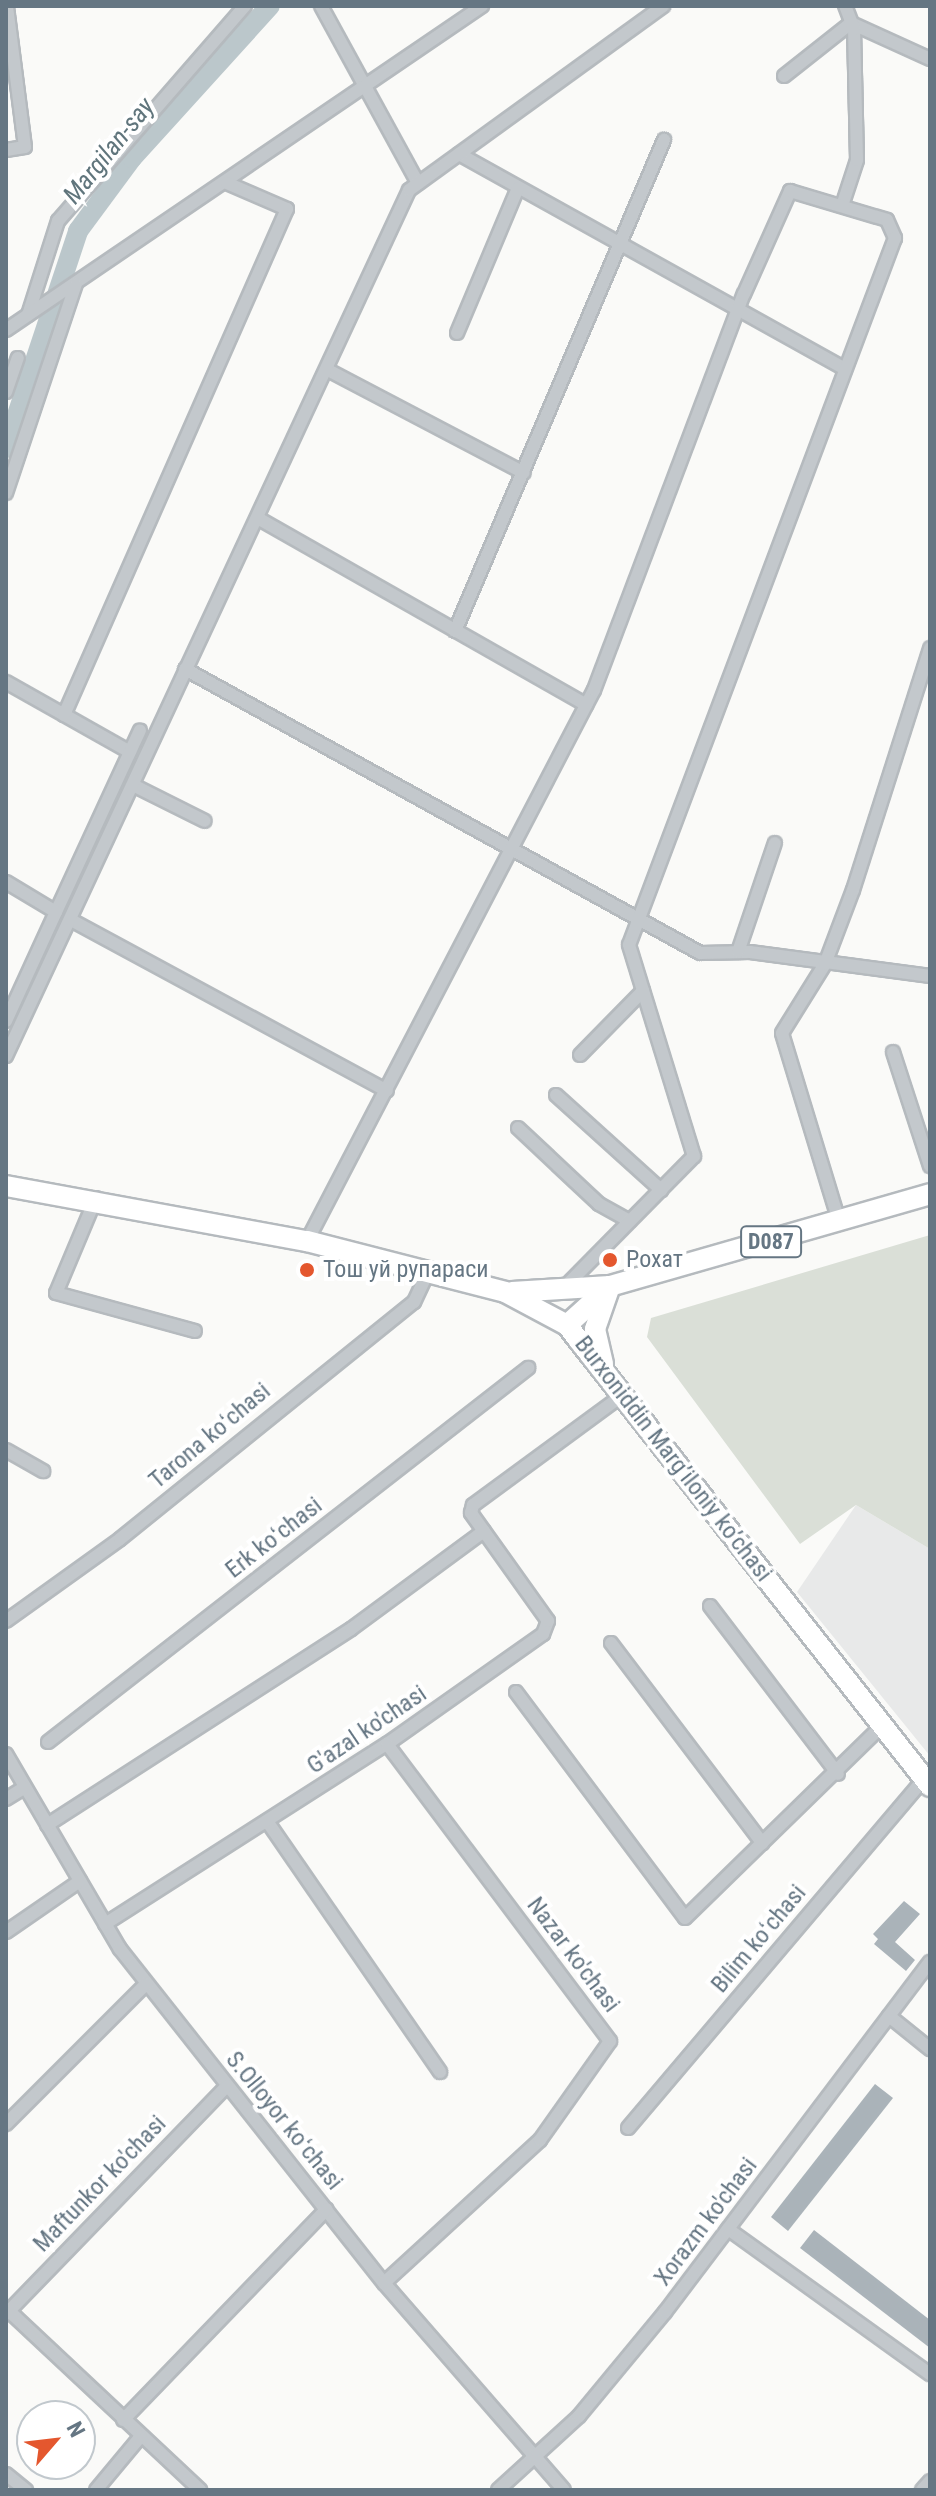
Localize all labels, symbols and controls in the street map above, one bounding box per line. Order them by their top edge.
water label: Margilan-say [57,92,161,210]
road number: D087 [739,1224,803,1260]
place label: Рохат [626,1246,683,1274]
marker: Рохат [601,1251,619,1269]
place label: Тош уй рупараси [323,1256,489,1284]
marker: Тош уй рупараси [298,1261,316,1279]
street label: Burxoniddin Marg’iloniy ko’chasi [568,1331,778,1587]
street label: Tarona koʻchasi [144,1377,276,1495]
street label: Erk koʻchasi [220,1491,328,1585]
street label: G'azal ko'chasi [302,1680,432,1780]
street label: Bilim koʻchasi [706,1879,812,1999]
street label: Nazar ko'chasi [520,1892,626,2018]
street label: S.Olloyor koʻchasi [219,2046,349,2196]
street label: Maftunkor ko'chasi [28,2110,172,2258]
street label: Xorazm ko'chasi [648,2152,764,2292]
north arrow [16,2400,96,2480]
text: N [62,2418,90,2441]

